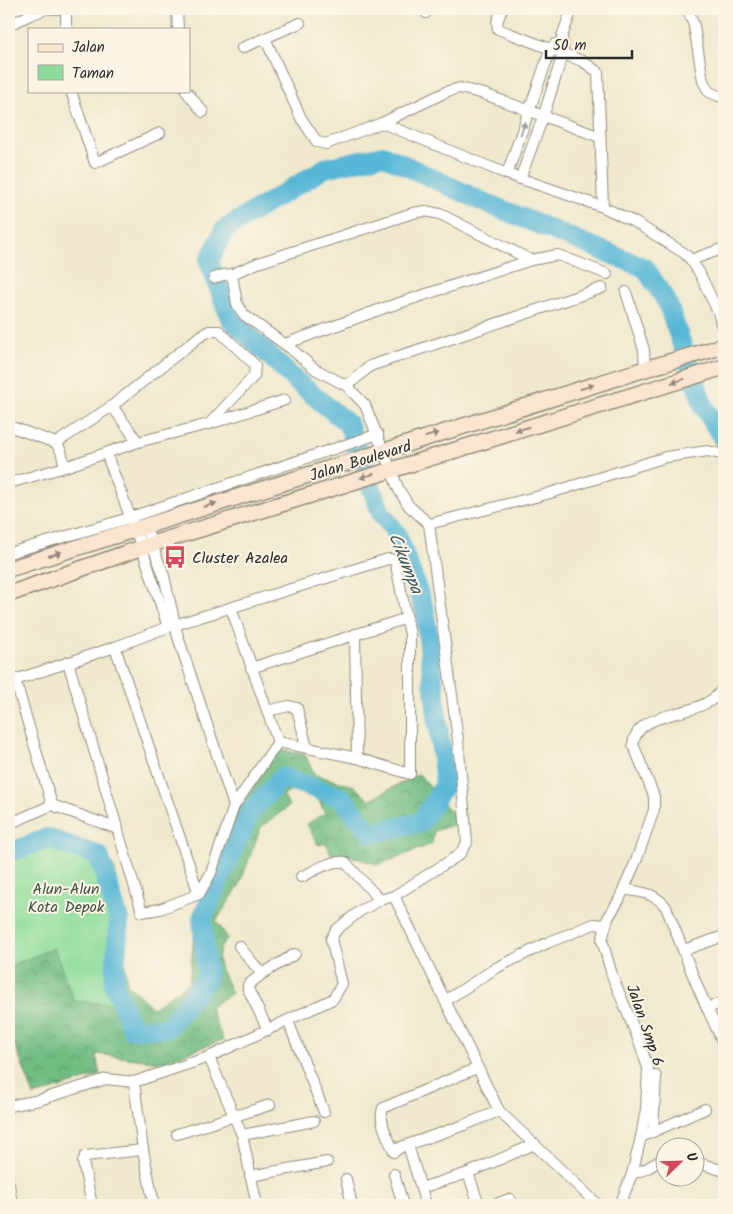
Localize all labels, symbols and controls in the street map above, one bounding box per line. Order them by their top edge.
legend [28,28,190,92]
scale bar [546,28,632,60]
text: 50 m [553,34,587,58]
text: Jalan [72,36,105,60]
text: Taman [72,62,114,86]
one-way arrow [519,120,527,135]
one-way arrow [670,378,685,385]
one-way arrow [580,382,595,390]
one-way arrow [515,425,530,433]
one-way arrow [424,431,439,439]
street label: Jalan Boulevard [307,434,415,489]
one-way arrow [359,473,374,481]
one-way arrow [203,501,218,509]
water label: Cikumpa [379,529,431,600]
bus stop icon: Cluster Azalea [162,544,188,570]
place label: Cluster Azalea [192,546,288,571]
one-way arrow [48,550,63,558]
park label: Alun-Alun Kota Depok [28,877,105,920]
street label: Jalan Smp 6 [619,981,670,1070]
north arrow [656,1136,706,1186]
text: U [679,1149,703,1166]

